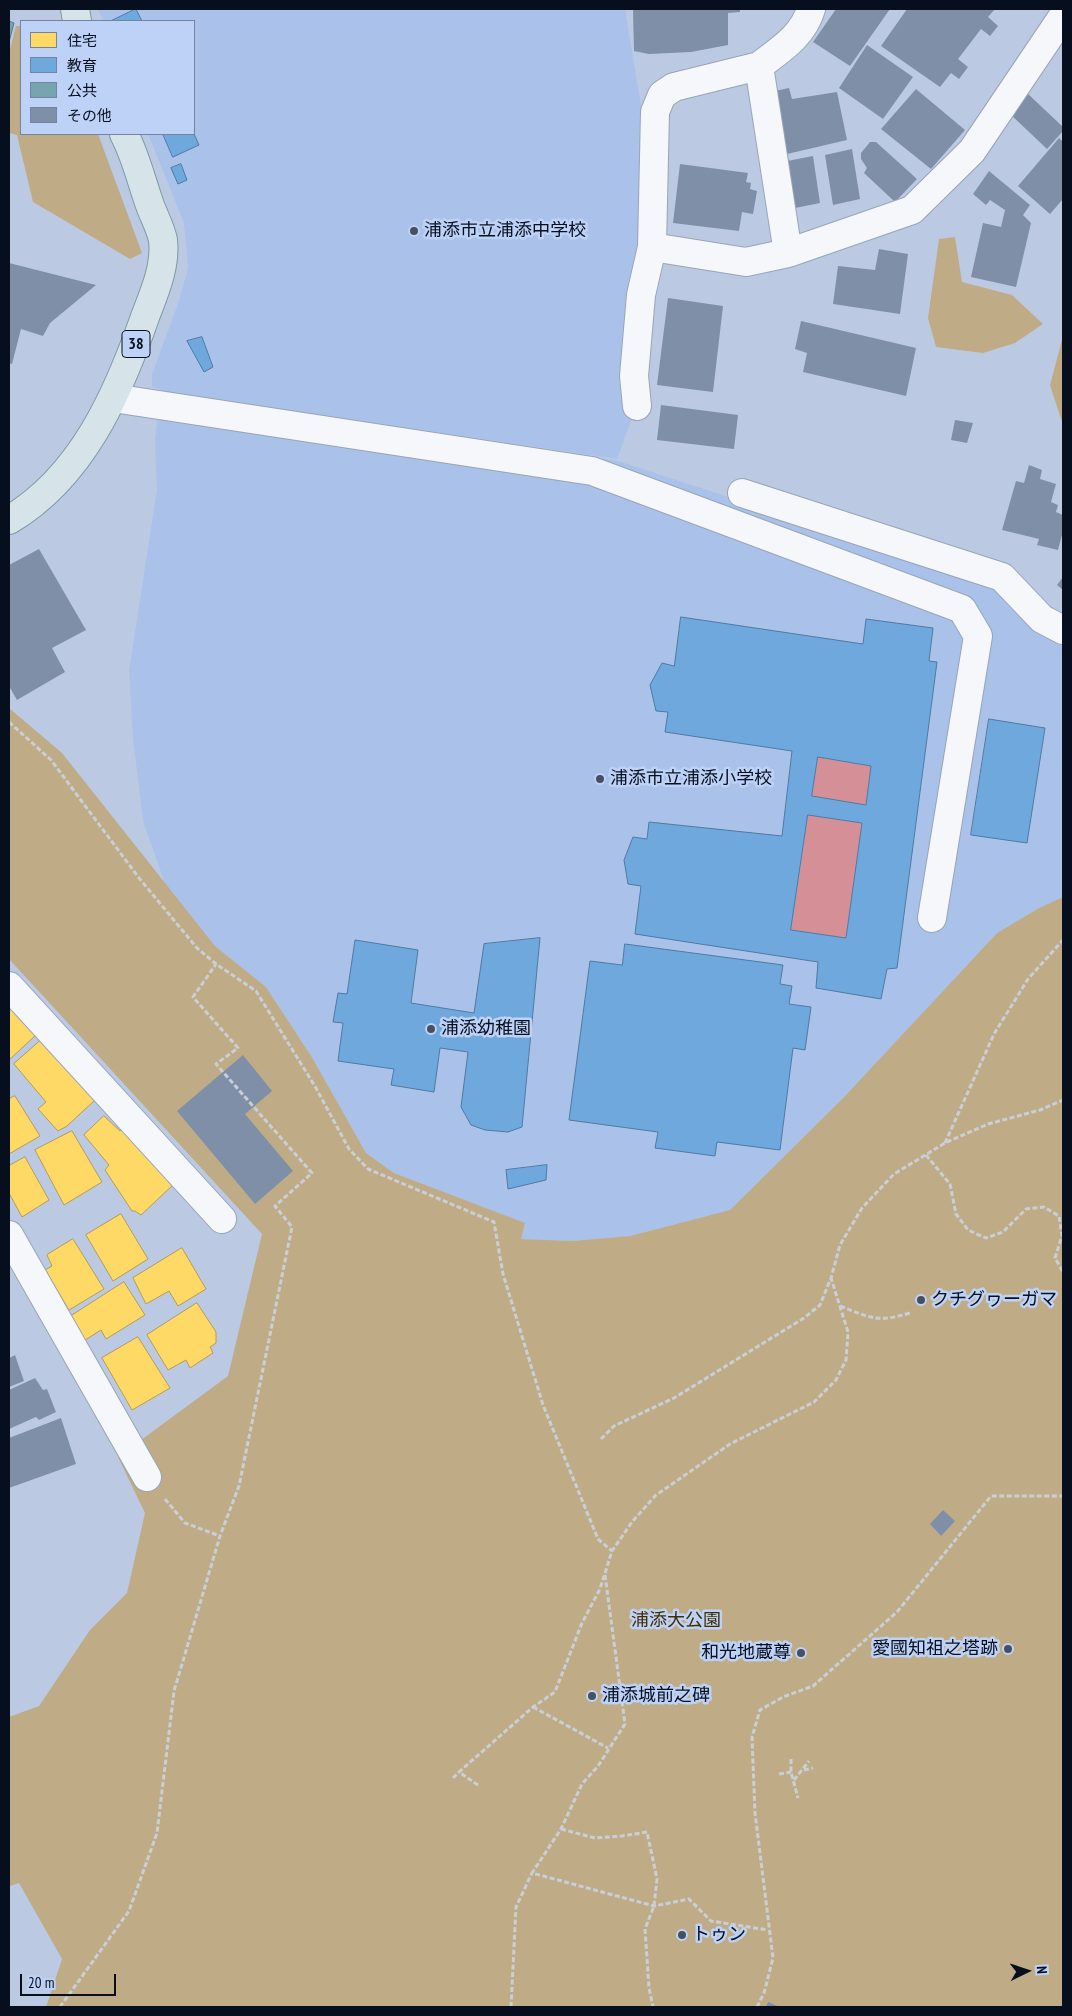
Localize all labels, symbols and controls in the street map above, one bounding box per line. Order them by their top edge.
legend [20,20,195,135]
text: 住宅 [67,31,97,50]
text: 教育 [67,56,97,75]
text: 公共 [67,81,97,100]
text: その他 [67,106,112,125]
place label: 浦添市立浦添中学校 [424,220,586,242]
marker: 浦添市立浦添中学校 [408,225,420,237]
road number: 38 [122,330,150,358]
place label: 浦添市立浦添小学校 [610,768,772,790]
marker: 浦添市立浦添小学校 [594,773,606,785]
place label: 浦添幼稚園 [441,1018,531,1040]
marker: 浦添幼稚園 [425,1023,437,1035]
place label: クチグヮーガマ [931,1289,1057,1311]
marker: クチグヮーガマ [915,1294,927,1306]
park label: 浦添大公園 [631,1610,721,1632]
place label: 愛國知祖之塔跡 [872,1638,998,1660]
place label: 和光地蔵尊 [701,1642,791,1664]
marker: 愛國知祖之塔跡 [1002,1643,1014,1655]
marker: 和光地蔵尊 [795,1647,807,1659]
place label: 浦添城前之碑 [602,1685,710,1707]
marker: 浦添城前之碑 [586,1690,598,1702]
place label: トゥン [692,1924,746,1946]
marker: トゥン [676,1929,688,1941]
north arrow [1002,1946,1052,1996]
scale bar [22,1964,119,1996]
text: N [1033,1966,1051,1974]
text: 20 m [28,1973,54,1992]

